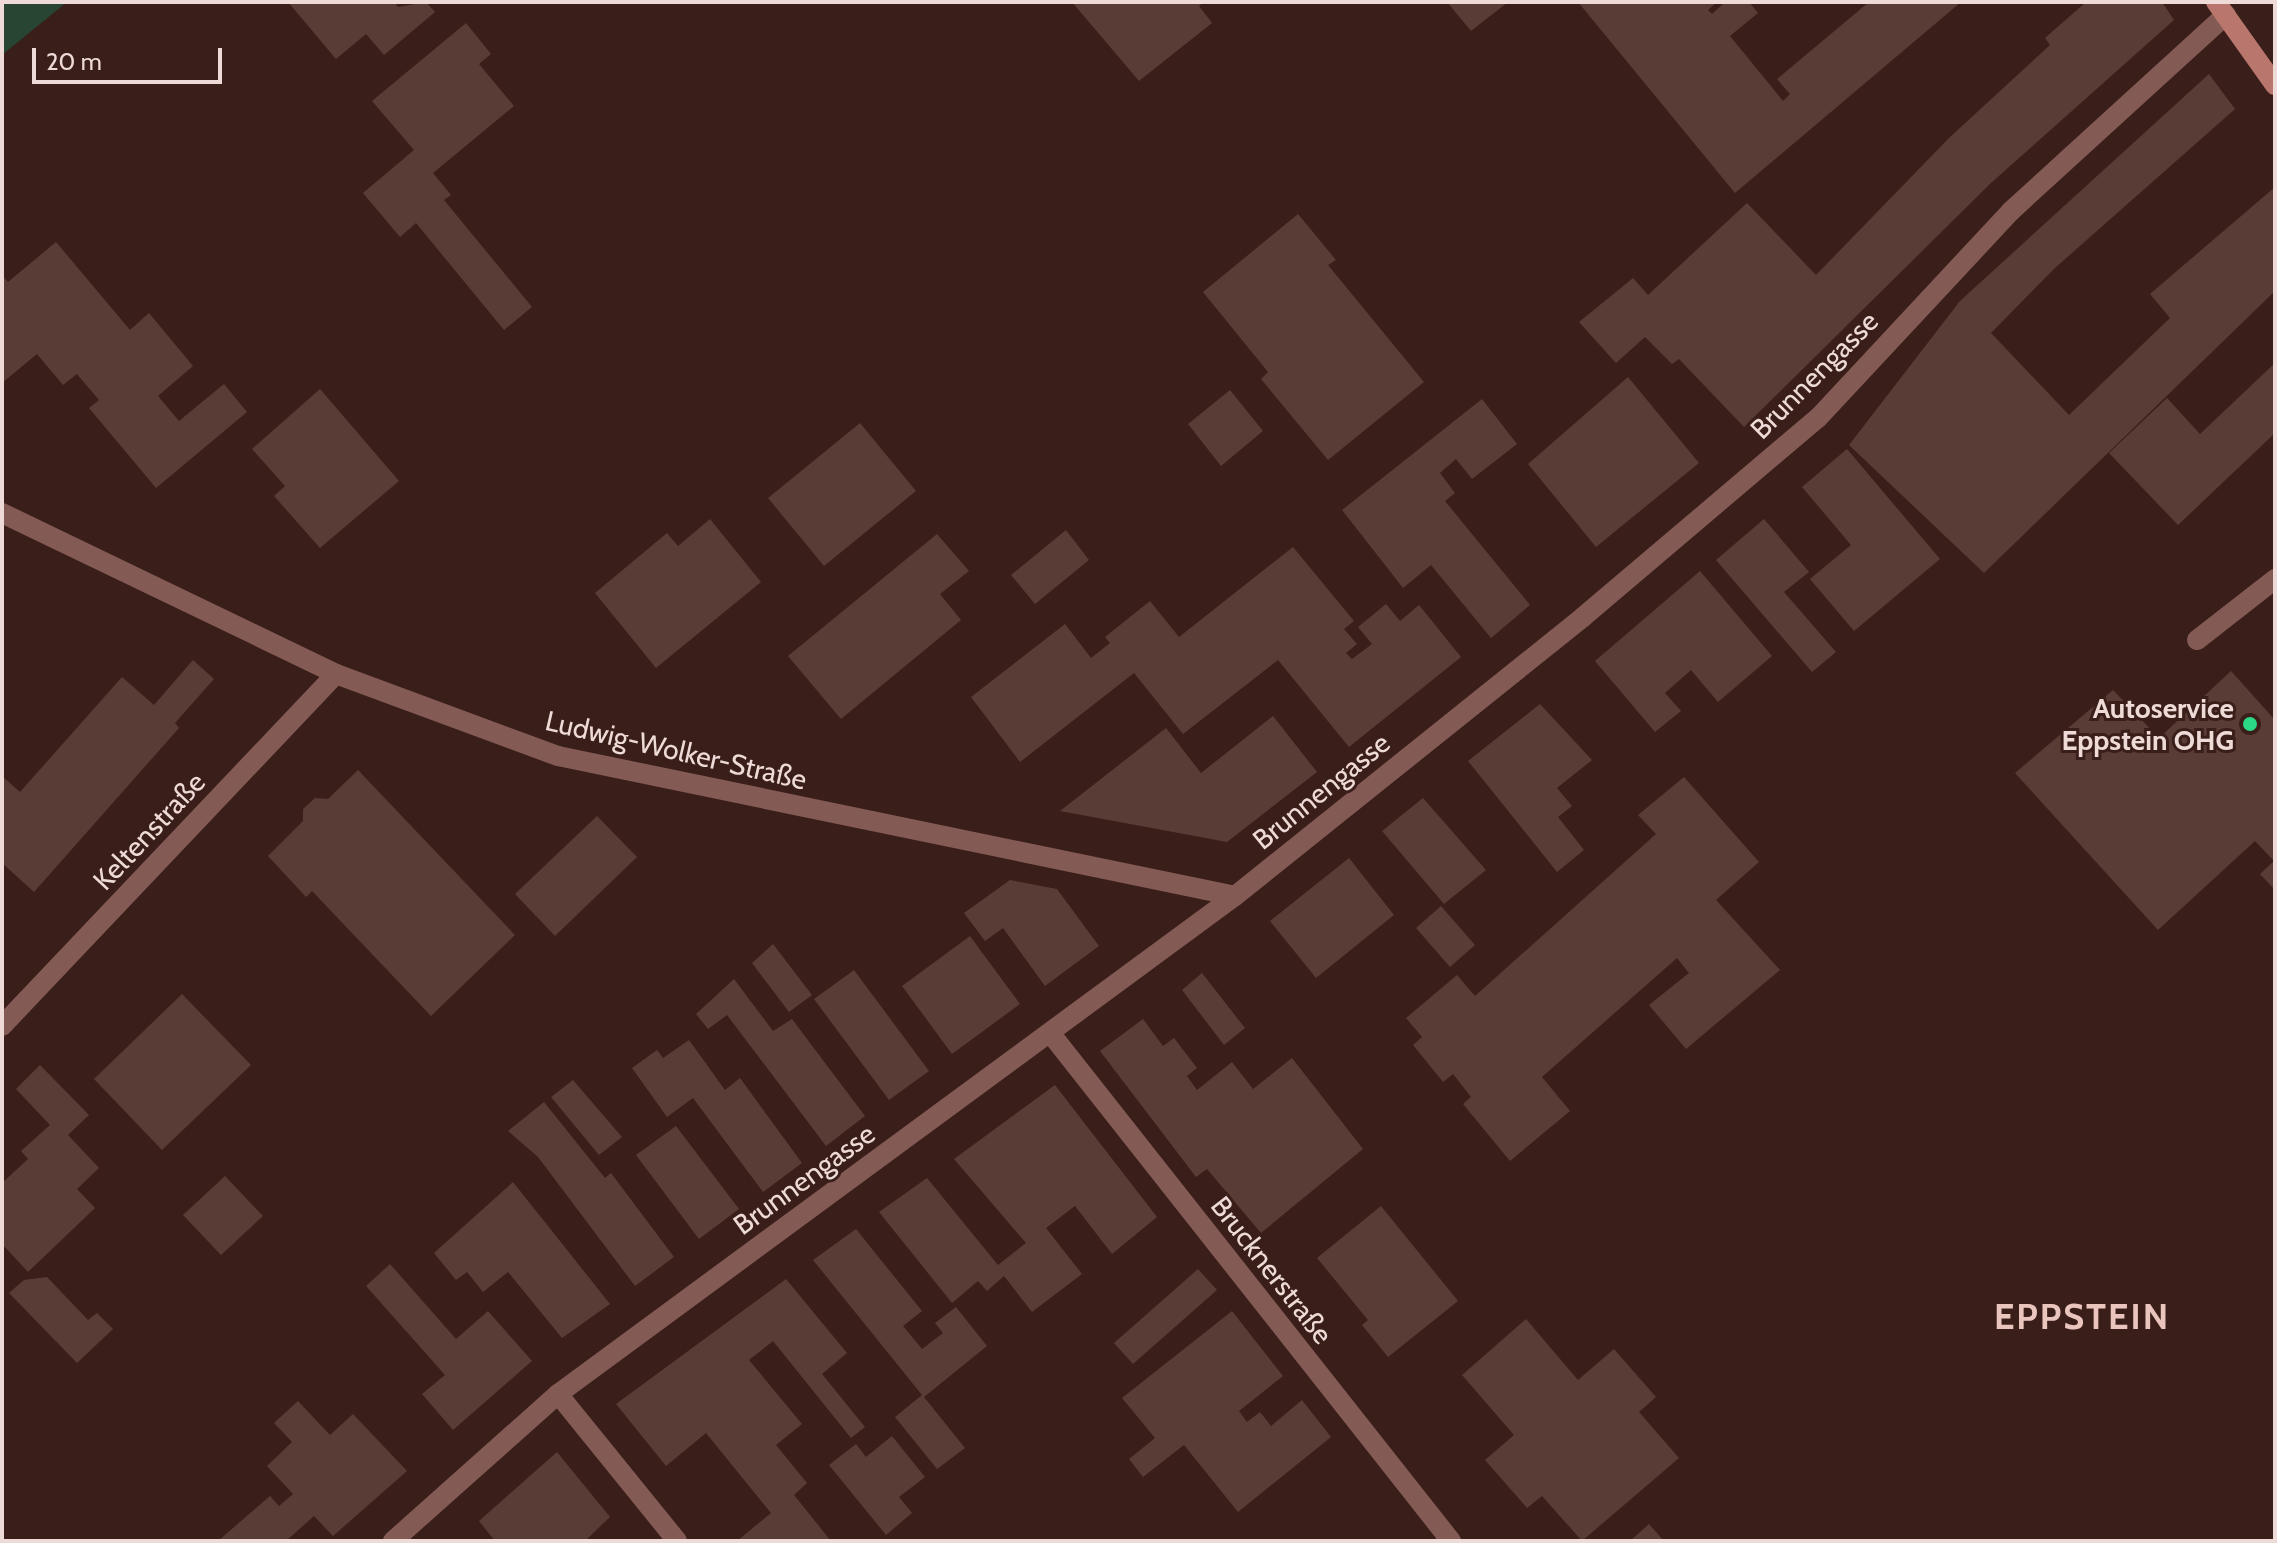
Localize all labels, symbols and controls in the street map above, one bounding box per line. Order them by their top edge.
scale bar [36,32,226,82]
text: 20 m [46,47,102,76]
street label: Brunnengasse [1743,304,1885,446]
place label: Autoservice Eppstein OHG [2062,691,2234,757]
street label: Ludwig-Wolker-Straße [542,704,810,796]
marker: Autoservice Eppstein OHG [2241,715,2259,733]
street label: Brunnengasse [1246,726,1396,856]
street label: Keltenstraße [86,765,212,897]
street label: Brunnengasse [727,1117,881,1241]
street label: Brucknerstraße [1204,1190,1340,1350]
district label: EPPSTEIN [1994,1295,2170,1339]

